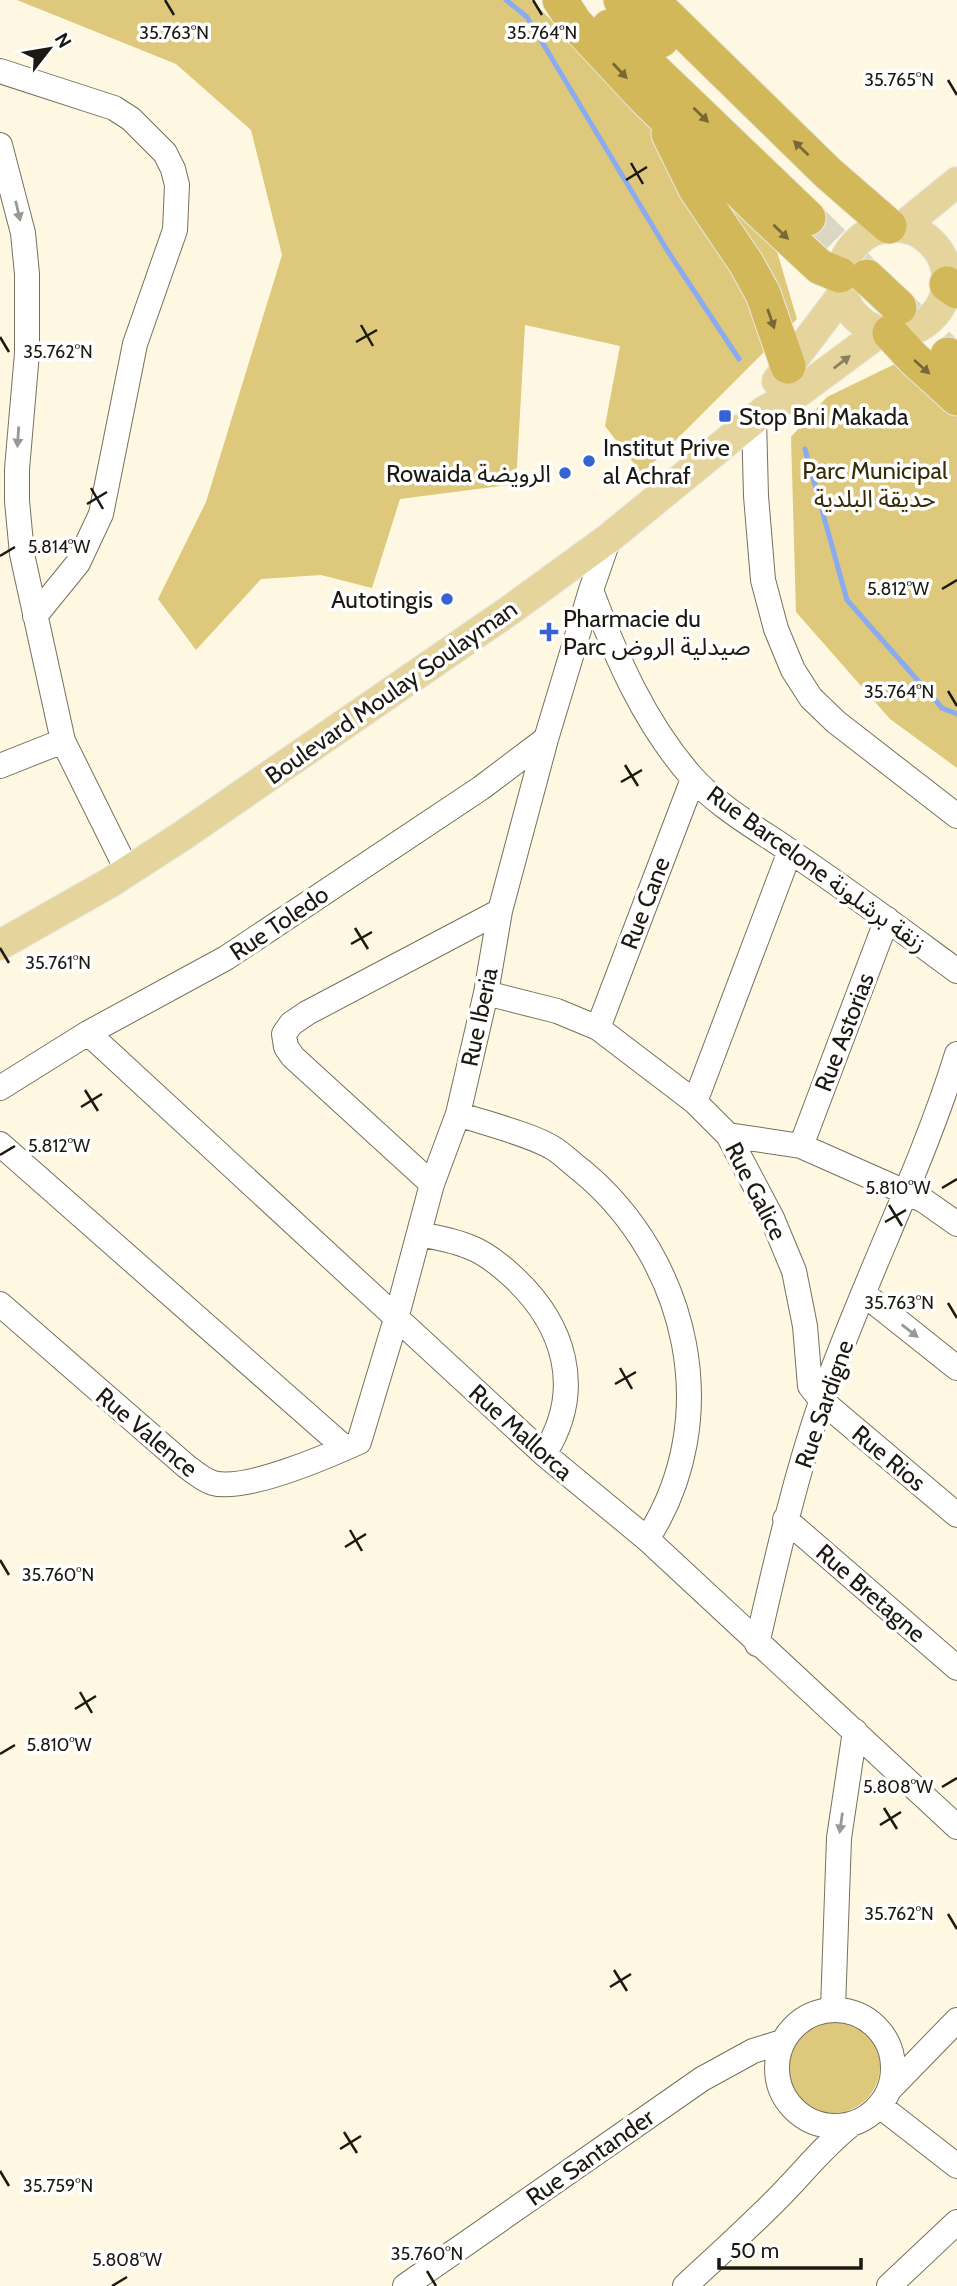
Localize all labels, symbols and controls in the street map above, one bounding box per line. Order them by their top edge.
north arrow [14,14,84,84]
text: 35.763°N [139,22,209,44]
text: 35.764°N [507,22,577,44]
text: N [50,29,76,52]
one-way arrow [611,62,627,79]
text: 35.765°N [864,69,934,91]
one-way arrow [692,107,709,123]
one-way arrow [793,140,810,157]
one-way arrow [13,200,24,222]
one-way arrow [772,223,789,240]
one-way arrow [767,308,777,329]
text: 35.762°N [23,341,93,363]
one-way arrow [832,354,850,369]
one-way arrow [914,359,931,374]
place label: Stop Bni Makada [739,402,909,431]
marker: Stop Bni Makada [717,408,733,424]
one-way arrow [13,426,24,448]
place label: Institut Prive al Achraf [603,433,730,490]
marker: Institut Prive al Achraf [581,453,597,469]
park label: Parc Municipal حديقة البلدية [802,456,948,513]
place label: Rowaida الرويضة [386,459,551,488]
marker: Rowaida الرويضة [557,465,573,481]
text: 5.814°W [28,536,90,558]
text: 5.812°W [867,578,929,600]
place label: Autotingis [331,585,433,614]
marker: Autotingis [439,591,455,607]
street label: Boulevard Moulay Soulayman [259,594,523,790]
place label: Pharmacie du Parc صيدلية الروض [563,604,751,661]
marker: Pharmacie du Parc صيدلية الروض [541,624,557,640]
text: 35.764°N [864,681,934,703]
street label: Rue Barcelone زنقة برشلونة [701,779,933,959]
street label: Rue Cane [614,853,676,953]
street label: Rue Toledo [224,879,334,967]
text: 35.761°N [25,952,91,974]
street label: Rue Iberia [454,965,504,1069]
street label: Rue Astorias [808,969,880,1095]
text: 5.812°W [28,1135,90,1157]
street label: Rue Galice [719,1137,793,1245]
text: 5.810°W [865,1177,931,1199]
text: 35.763°N [864,1292,934,1314]
one-way arrow [901,1324,919,1339]
street label: Rue Sardigne [789,1336,859,1472]
street label: Rue Mallorca [463,1378,579,1486]
street label: Rue Valence [90,1381,204,1483]
street label: Rue Rios [846,1419,932,1497]
street label: Rue Bretagne [810,1538,932,1648]
text: 35.760°N [22,1564,94,1586]
text: 5.810°W [26,1734,92,1756]
text: 5.808°W [863,1776,933,1798]
one-way arrow [835,1812,846,1834]
text: 35.762°N [864,1903,934,1925]
street label: Rue Santander [520,2102,660,2212]
text: 35.759°N [23,2175,93,2197]
scale bar [719,2226,861,2270]
text: 50 m [730,2238,779,2263]
text: 35.760°N [391,2243,463,2265]
text: 5.808°W [92,2249,162,2271]

